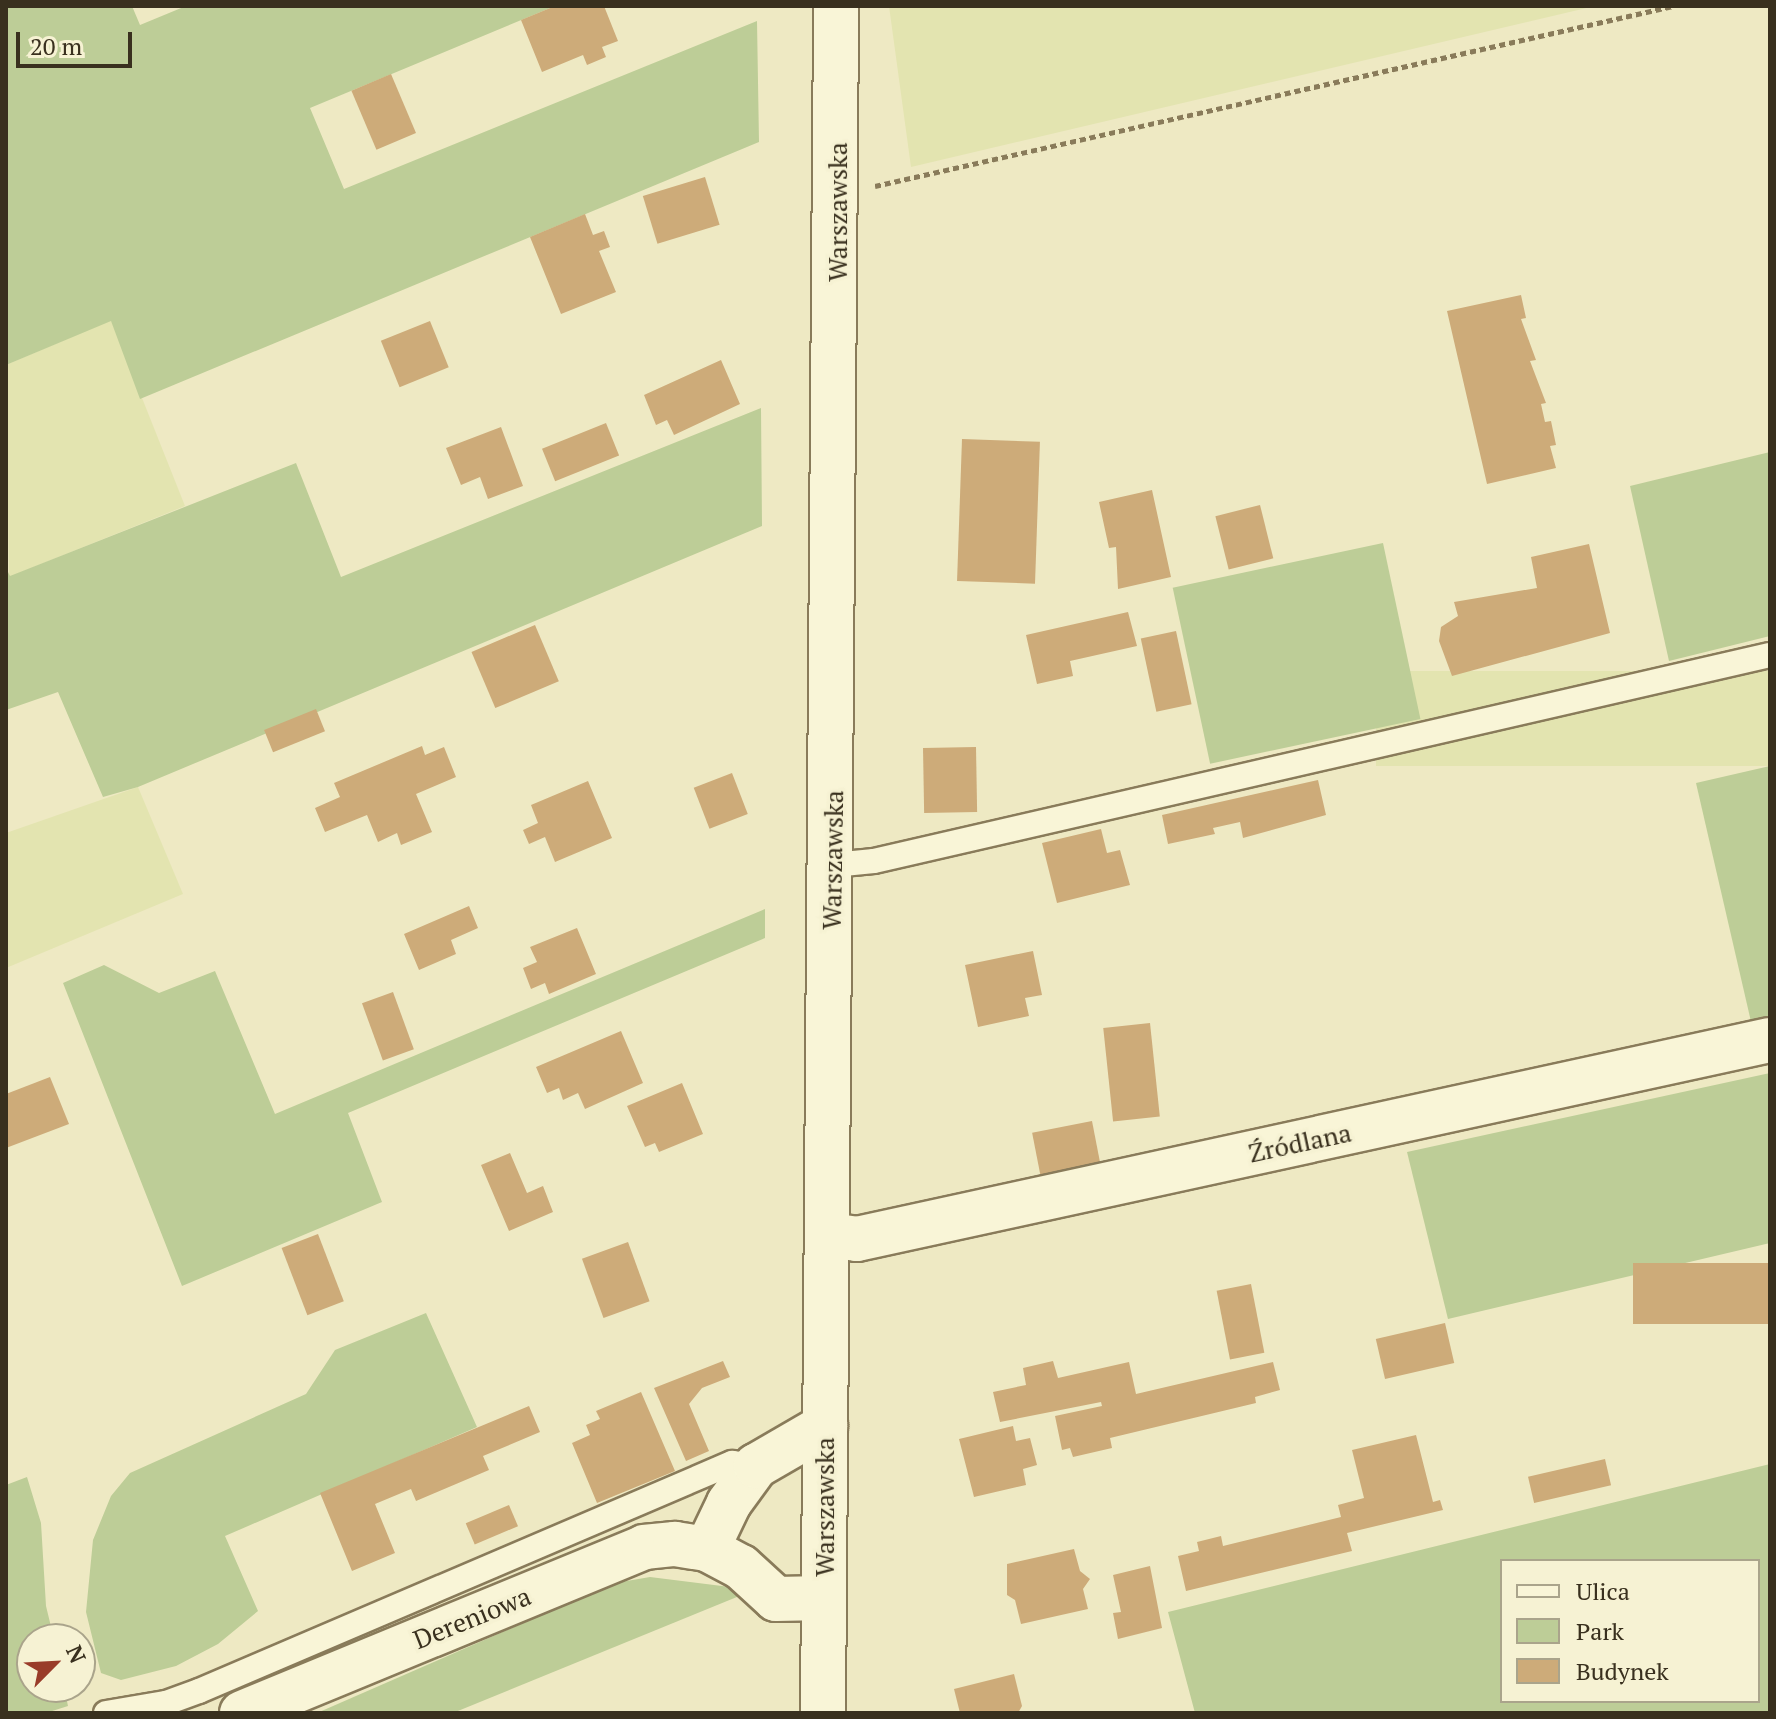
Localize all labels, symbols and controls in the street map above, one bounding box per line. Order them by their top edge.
scale bar [20,16,136,66]
text: 20 m [30,30,82,62]
street label: Warszawska [822,142,854,282]
street label: Warszawska [816,790,850,930]
street label: Źródlana [1246,1117,1354,1169]
street label: Warszawska [809,1437,841,1577]
legend [1500,1559,1760,1703]
text: Ulica [1576,1575,1630,1607]
street label: Dereniowa [409,1580,535,1656]
text: Park [1576,1615,1624,1647]
north arrow [16,1623,96,1703]
text: N [60,1640,93,1667]
text: Budynek [1576,1655,1669,1687]

